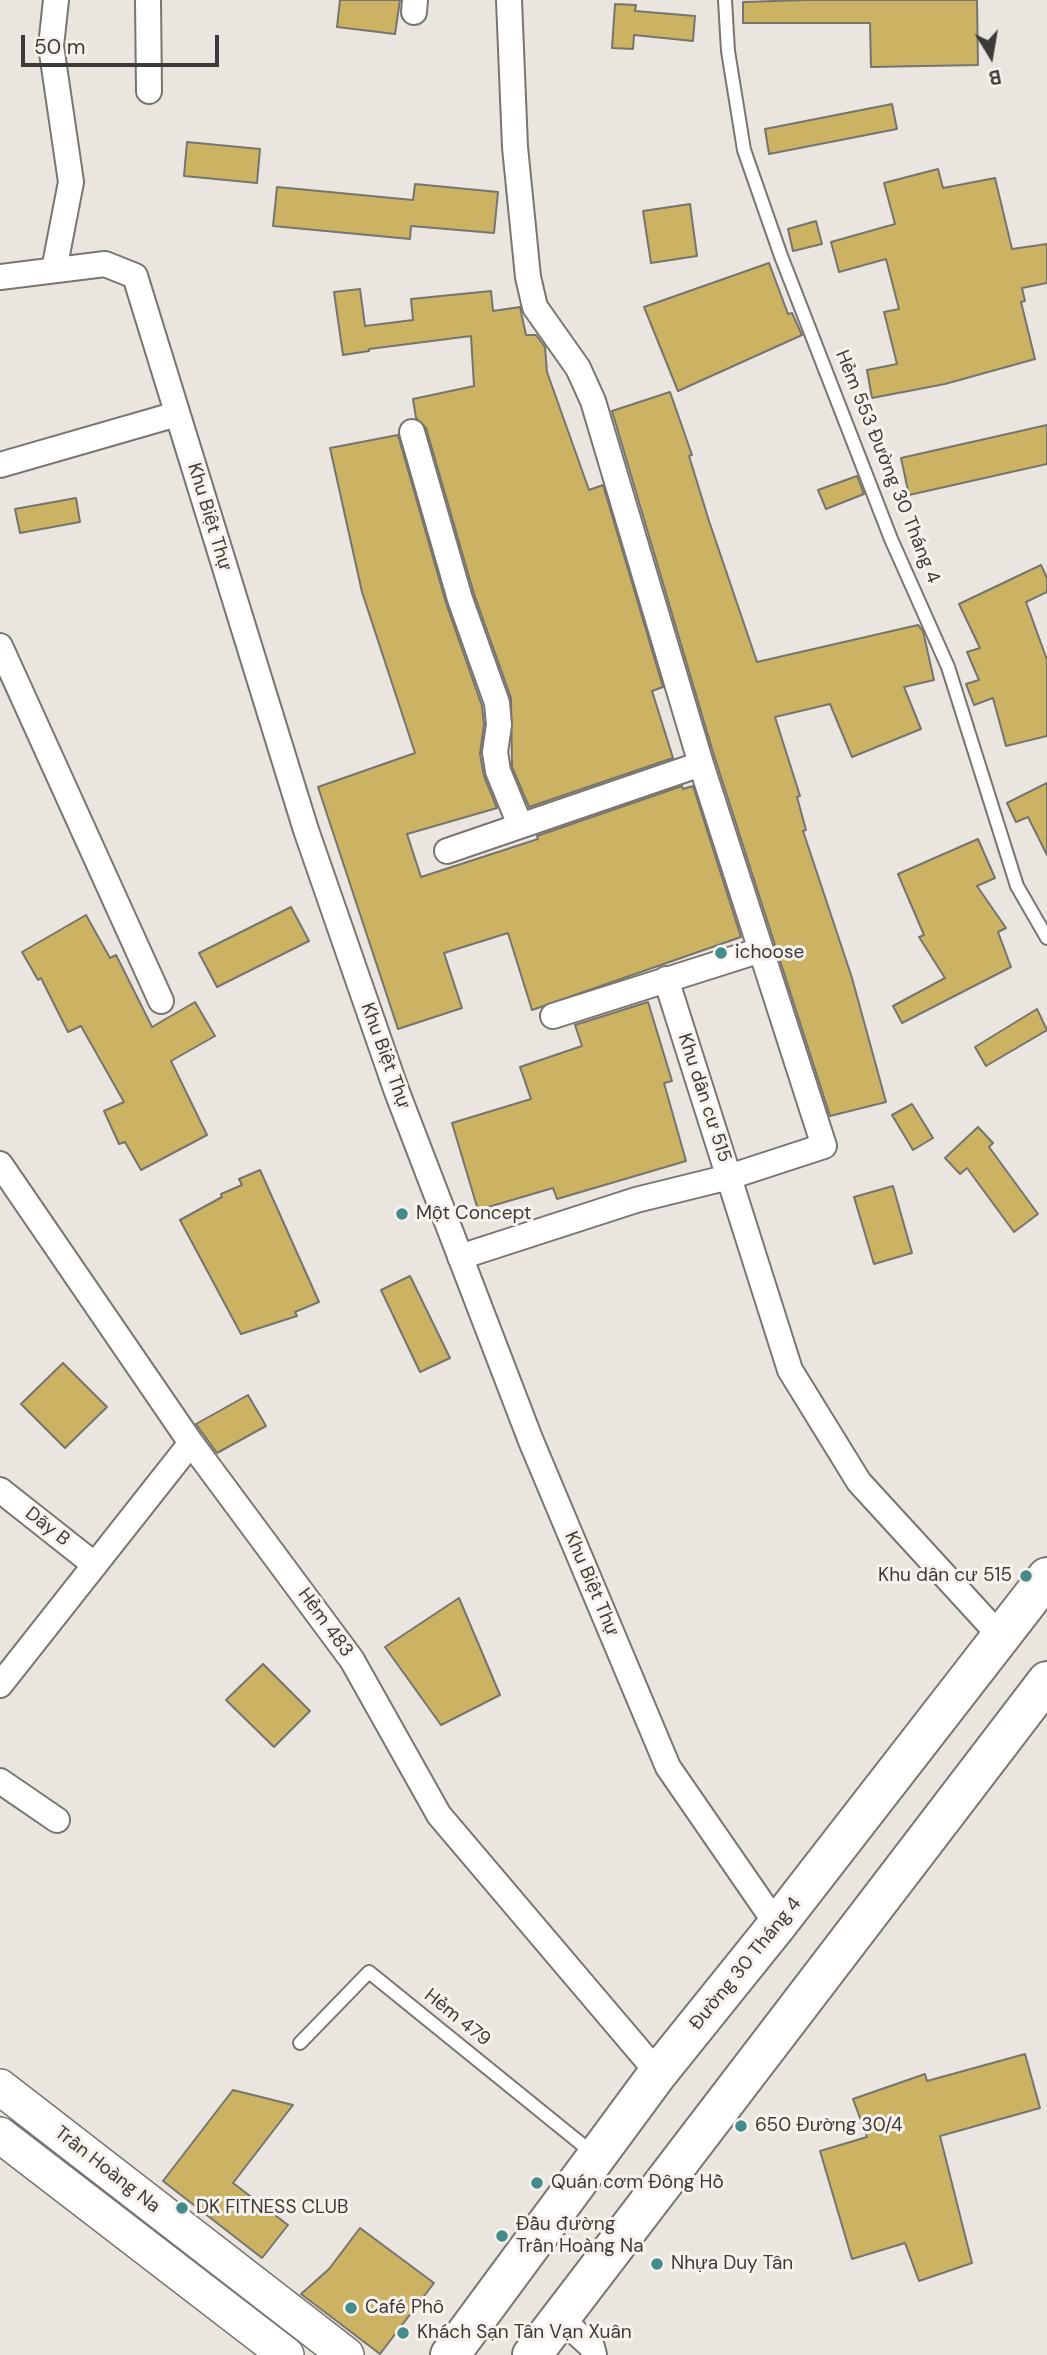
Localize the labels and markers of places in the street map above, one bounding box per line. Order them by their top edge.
place label: ichoose [735,942,804,964]
marker: ichoose [713,945,729,961]
place label: Một Concept [416,1203,531,1225]
marker: Một Concept [394,1206,410,1222]
place label: Khu dân cư 515 [878,1565,1012,1587]
marker: Khu dân cư 515 [1018,1568,1034,1584]
place label: 650 Đường 30/4 [755,2115,903,2137]
marker: 650 Đường 30/4 [733,2118,749,2134]
place label: Quán cơm Đông Hồ [551,2172,724,2194]
marker: Quán cơm Đông Hồ [529,2175,545,2191]
place label: DK FITNESS CLUB [196,2197,348,2219]
marker: DK FITNESS CLUB [174,2200,190,2216]
place label: Đầu đường Trần Hoàng Na [516,2214,643,2258]
marker: Đầu đường Trần Hoàng Na [494,2228,510,2244]
place label: Nhựa Duy Tân [671,2253,793,2275]
marker: Nhựa Duy Tân [649,2256,665,2272]
place label: Café Phô [365,2297,444,2319]
marker: Café Phô [343,2300,359,2316]
place label: Khách Sạn Tân Vạn Xuân [417,2322,632,2344]
marker: Khách Sạn Tân Vạn Xuân [395,2325,411,2341]

